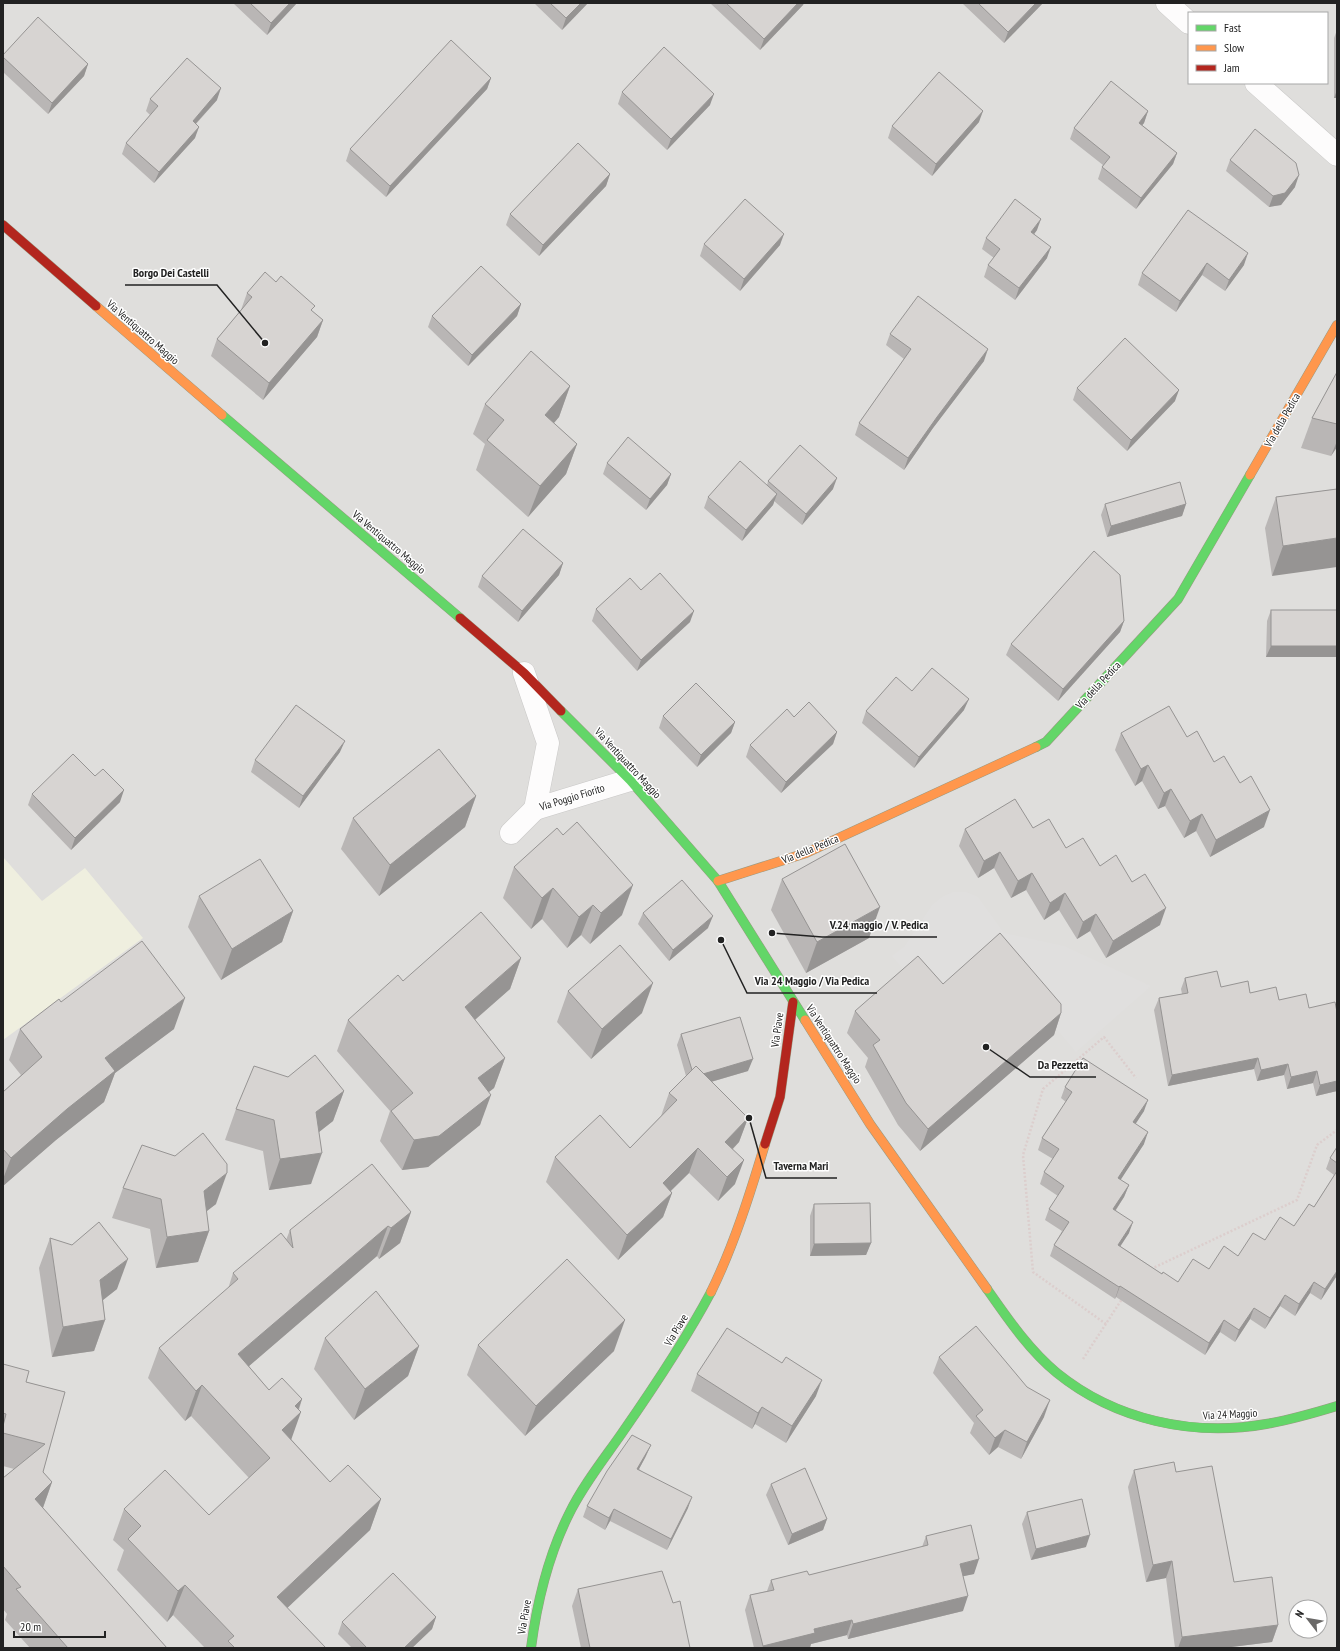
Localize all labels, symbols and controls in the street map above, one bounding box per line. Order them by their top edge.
legend [1188,12,1328,84]
text: Fast [1224,20,1242,35]
text: Slow [1224,40,1245,55]
text: Jam [1223,60,1240,75]
callout: Borgo Dei Castelli [125,261,217,285]
text: Borgo Dei Castelli [133,265,209,280]
street label: Via Ventiquattro Maggio [103,296,182,367]
street label: Via della Pedica [1260,391,1303,450]
street label: Via Ventiquattro Maggio [349,507,429,577]
street label: Via della Pedica [1072,658,1124,712]
street label: Via Ventiquattro Maggio [591,724,664,801]
street label: Via Poggio Fiorito [537,780,606,814]
street label: Via della Pedica [779,831,840,867]
callout: V.24 maggio / V. Pedica [822,913,937,937]
text: V.24 maggio / V. Pedica [829,917,928,932]
callout: Via 24 Maggio / Via Pedica [747,969,877,993]
text: Via 24 Maggio / Via Pedica [754,973,869,988]
street label: Via Ventiquattro Maggio [803,1001,865,1086]
street label: Via Piave [768,1011,786,1049]
callout: Da Pezzetta [1030,1053,1096,1077]
text: Da Pezzetta [1038,1057,1088,1072]
callout: Taverna Mari [766,1154,837,1178]
text: Taverna Mari [774,1158,829,1173]
street label: Via Piave [661,1311,691,1349]
street label: Via 24 Maggio [1201,1406,1258,1422]
street label: Via Piave [514,1598,534,1636]
north arrow [1288,1599,1328,1639]
text: N [1292,1608,1307,1620]
scale bar [14,1613,105,1639]
text: 20 m [20,1619,41,1634]

